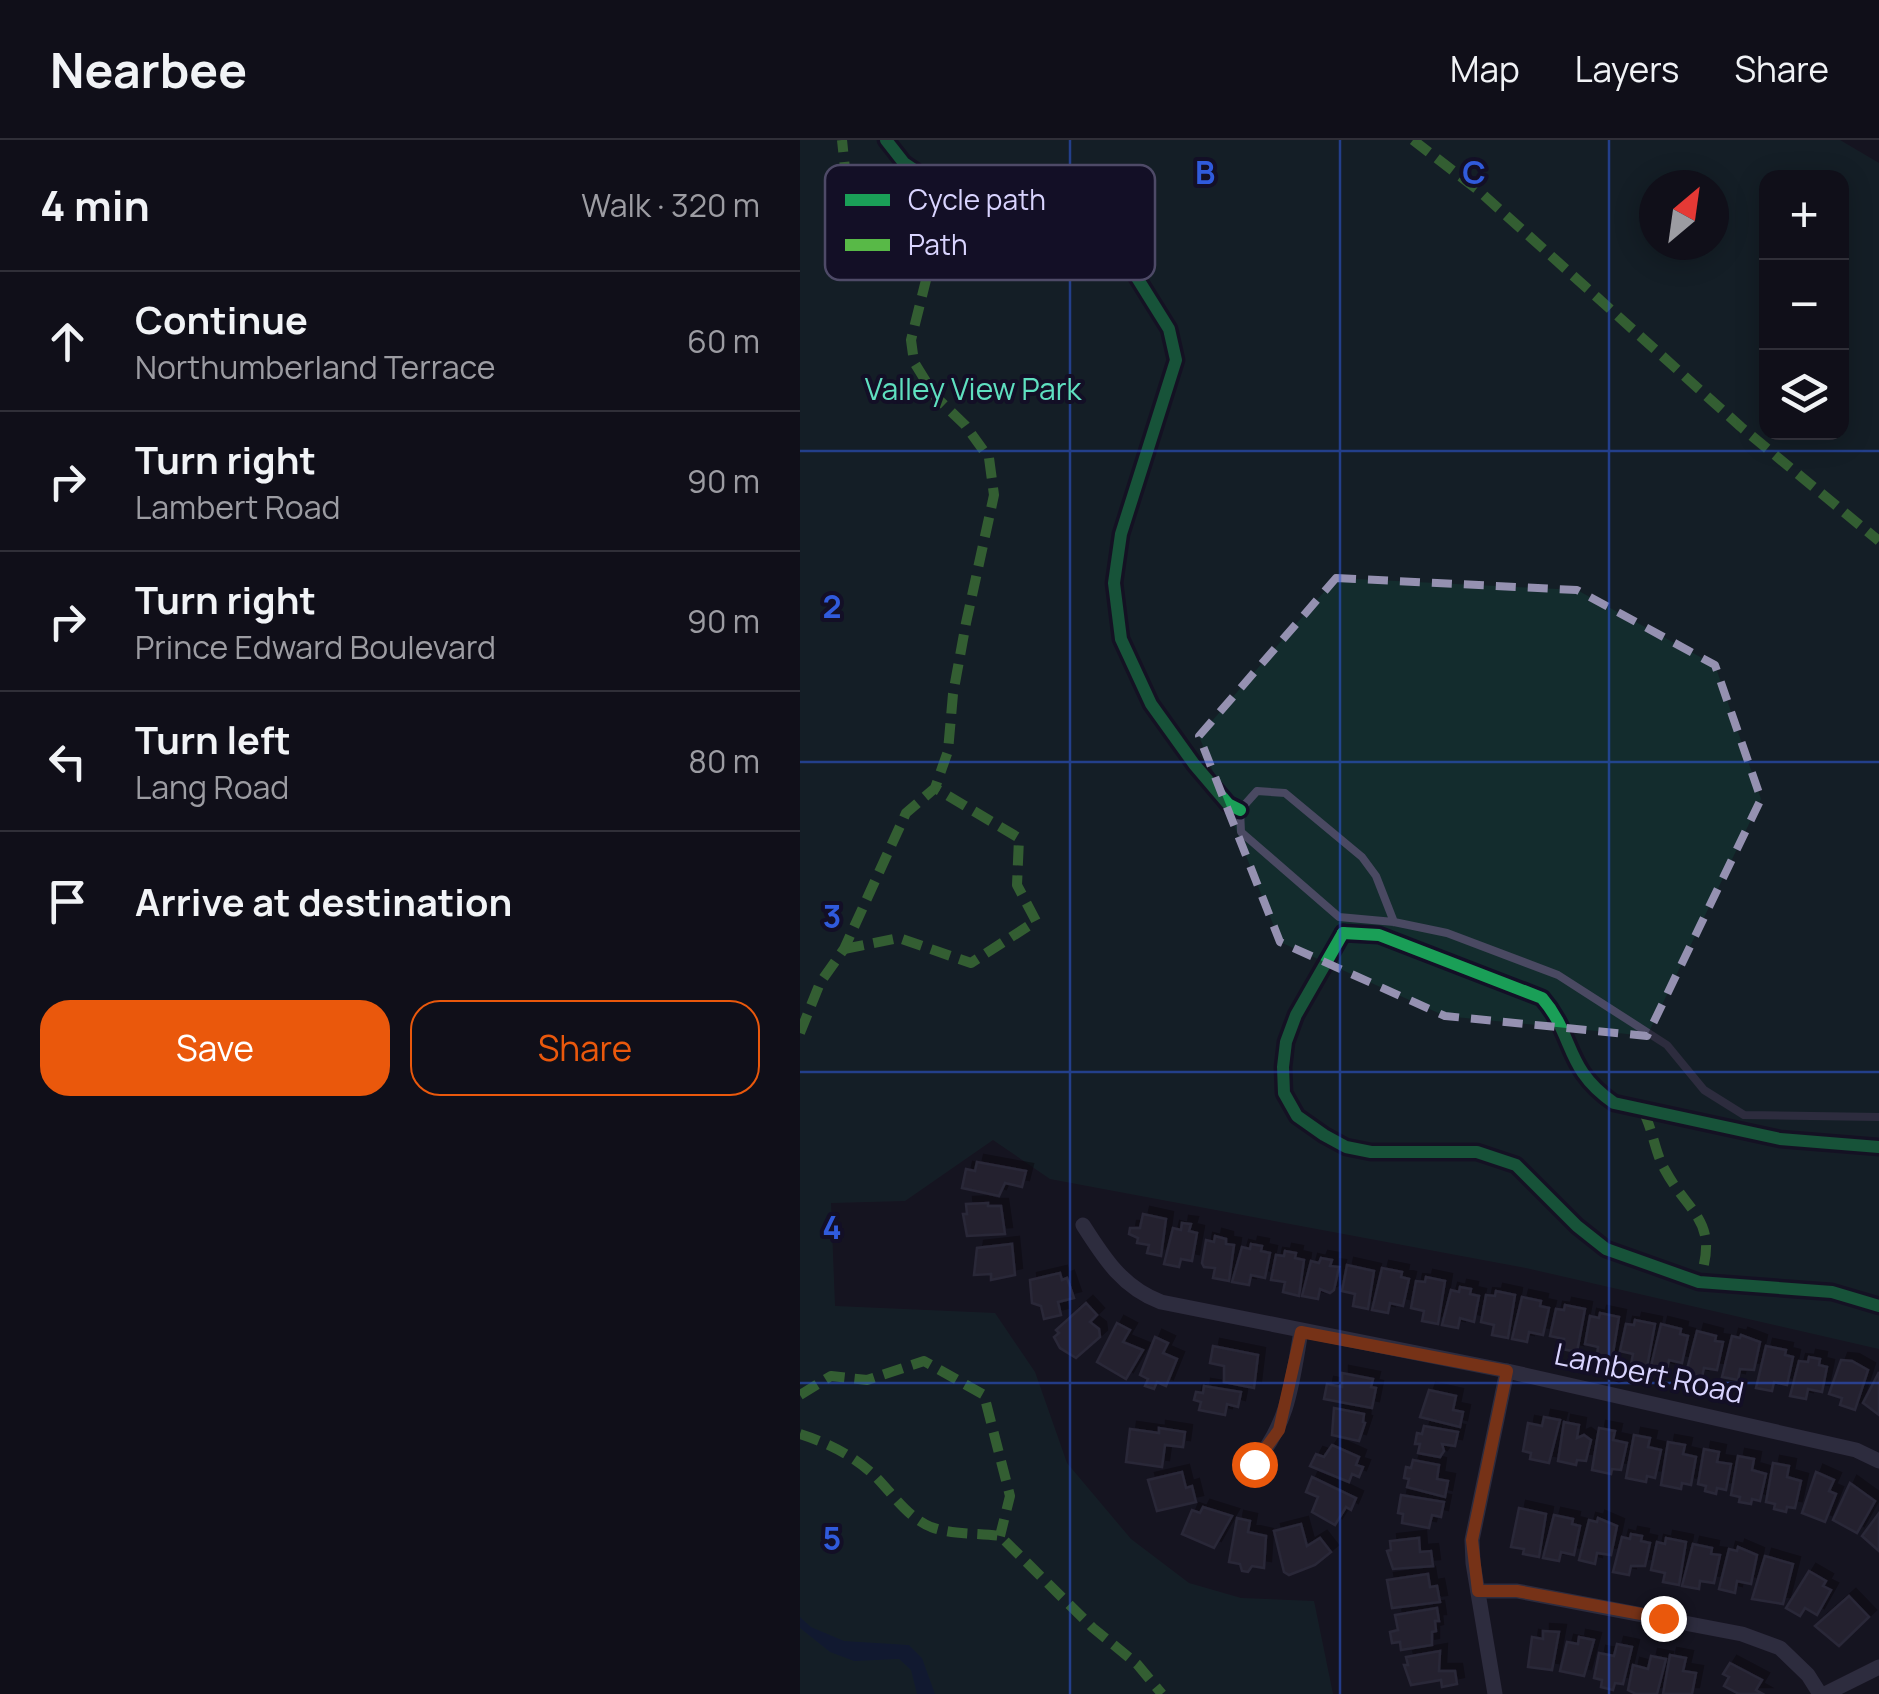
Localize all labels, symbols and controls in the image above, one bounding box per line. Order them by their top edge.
text: Nearbee [50,37,247,102]
text: Map [1450,45,1520,93]
text: Layers [1575,45,1679,93]
text: Share [1734,45,1829,93]
text: B [1195,150,1215,194]
text: C [1462,150,1486,194]
legend [825,165,1155,280]
north arrow [1639,170,1729,260]
map controls [1759,170,1849,440]
button: + [1759,170,1849,260]
text: 4 min [40,176,150,234]
text: Cycle path [908,180,1046,218]
text: Walk · 320 m [581,183,760,227]
text: Path [908,225,968,263]
button: − [1759,260,1849,350]
text: Continue [135,293,308,345]
icon: ahead [40,314,95,369]
text: 60 m [687,319,760,363]
text: Northumberland Terrace [135,345,495,389]
button: layers [1759,350,1849,440]
park label: Valley View Park [865,368,1082,409]
text: Turn right [135,433,316,485]
icon: right [40,454,95,509]
text: 90 m [687,459,760,503]
text: Lambert Road [135,485,341,529]
text: Turn right [135,573,316,625]
text: 2 [822,584,842,628]
icon: right [40,594,95,649]
text: 90 m [687,599,760,643]
text: Prince Edward Boulevard [135,625,496,669]
text: Turn left [135,713,291,765]
icon: left [40,734,95,789]
text: 80 m [688,739,760,783]
text: Lang Road [135,765,289,809]
icon: arrive [40,874,95,929]
text: Arrive at destination [135,875,512,927]
text: 3 [823,894,841,938]
button: Save [40,1000,390,1096]
button: Share [410,1000,760,1096]
text: 4 [822,1205,842,1249]
street label: Lambert Road [1551,1332,1748,1413]
route start [1232,1442,1278,1488]
text: 5 [823,1516,841,1560]
route end [1641,1596,1687,1642]

